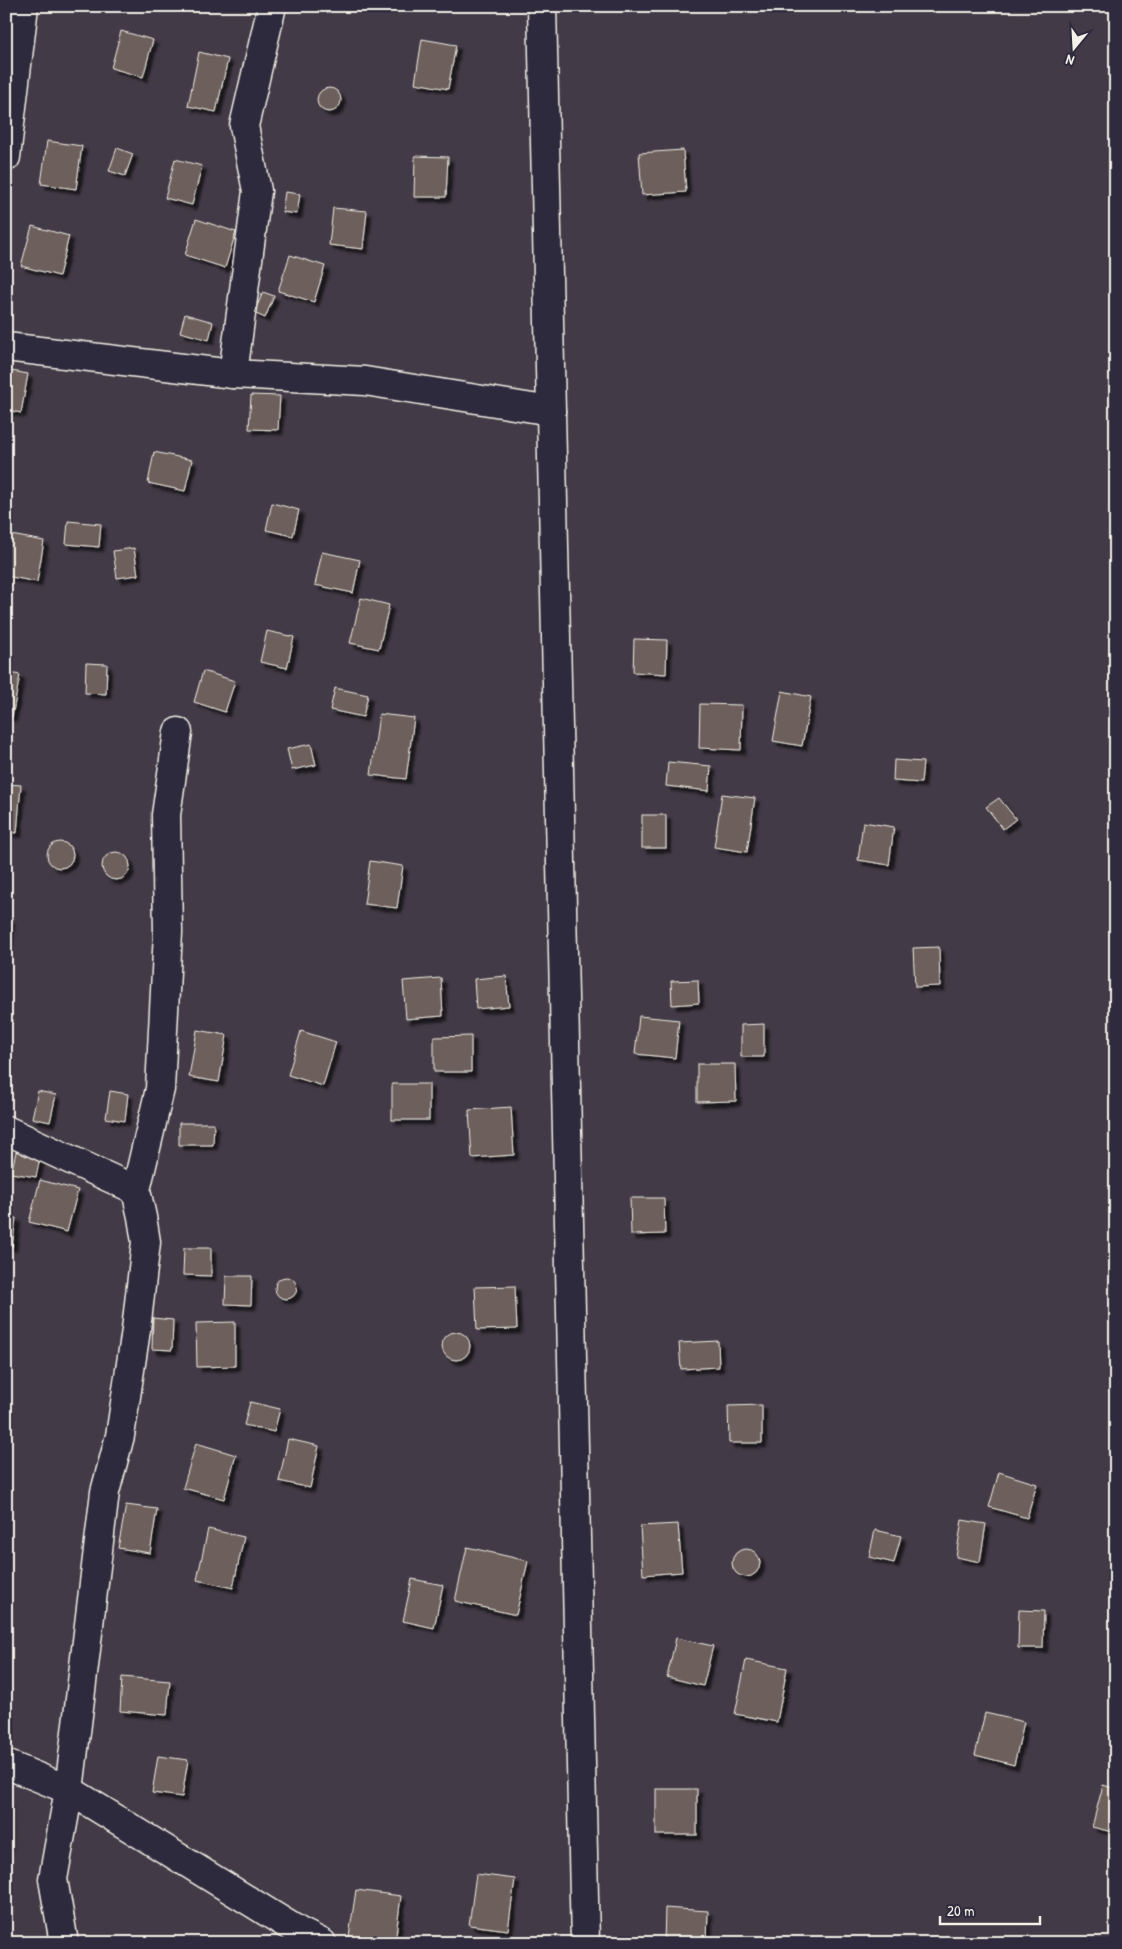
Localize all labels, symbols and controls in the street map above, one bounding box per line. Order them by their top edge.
north arrow [1050,22,1100,72]
text: N [1063,50,1076,71]
scale bar [940,1894,1040,1926]
text: 20 m [947,1900,974,1921]

